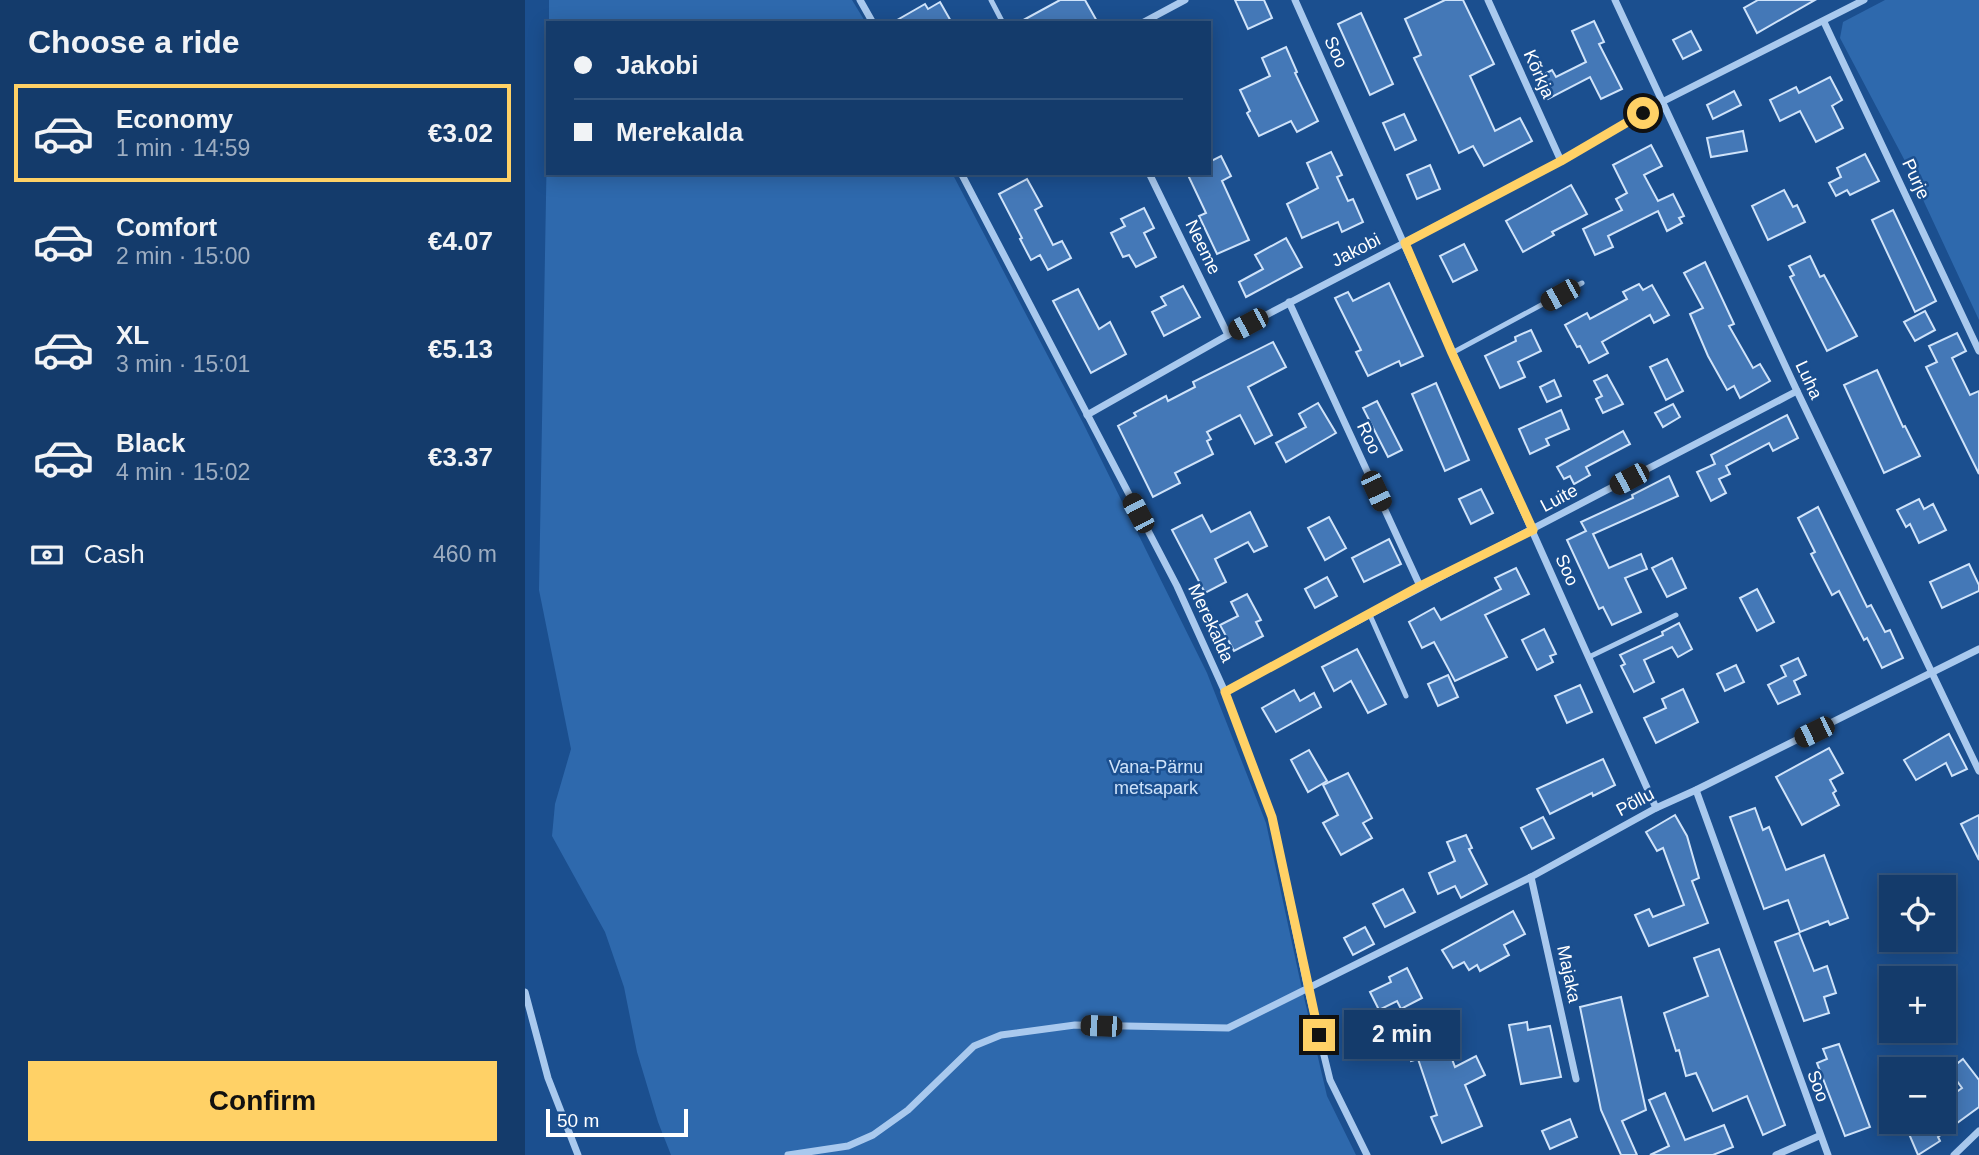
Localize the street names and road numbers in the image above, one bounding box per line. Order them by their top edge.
street label: Soo [1320,33,1352,71]
street label: Kõrkja [1519,47,1559,102]
street label: Purje [1898,156,1934,202]
street label: Neeme [1181,217,1225,277]
street label: Jakobi [1328,229,1384,271]
street label: Luha [1791,358,1827,403]
street label: Roo [1353,419,1385,457]
street label: Luite [1537,480,1581,516]
street label: Soo [1551,551,1583,589]
street label: Merekalda [1184,581,1238,666]
street label: Põllu [1613,784,1657,820]
street label: Majaka [1553,944,1585,1005]
street label: Soo [1803,1068,1833,1104]

